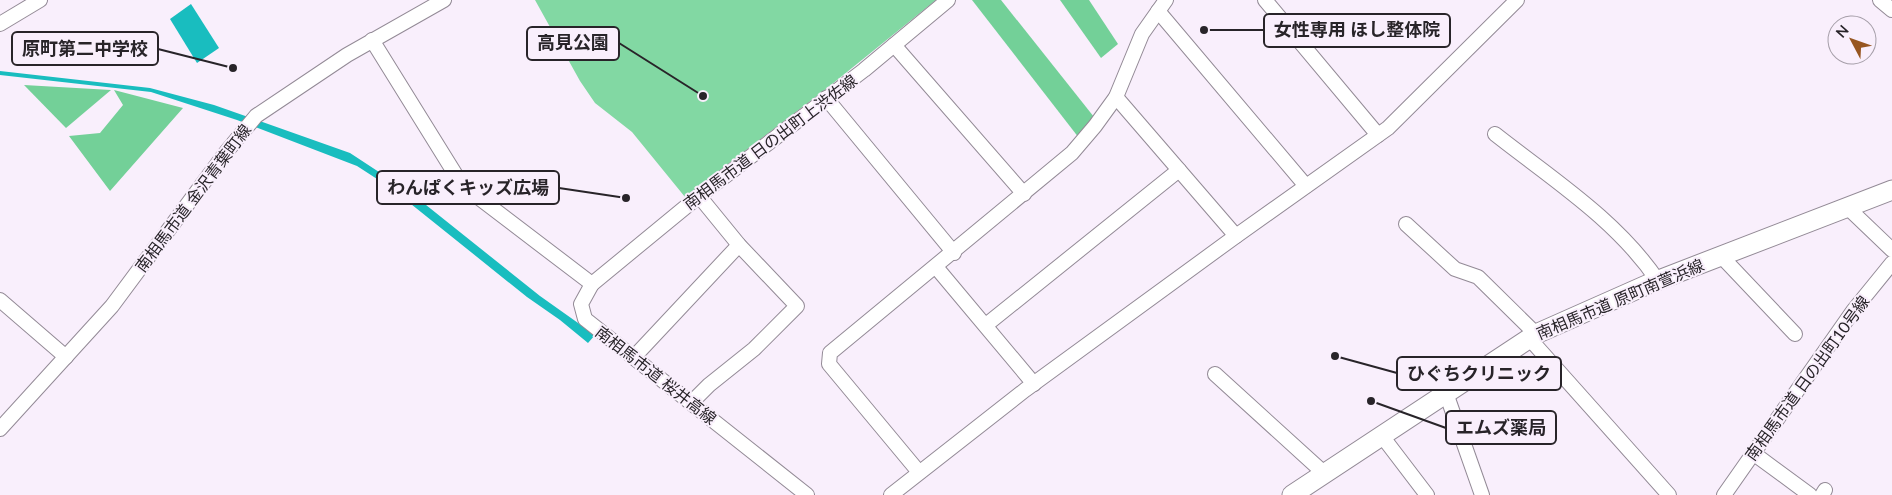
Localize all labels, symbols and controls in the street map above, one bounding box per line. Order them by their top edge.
callout: 女性専用 ほし整体院 [1264,14,1450,47]
north arrow [1827,15,1877,65]
text: 女性専用 ほし整体院 [1274,18,1440,40]
text: N [1832,21,1852,41]
callout: 高見公園 [527,27,619,60]
text: 高見公園 [537,31,609,53]
callout: 原町第二中学校 [12,32,158,65]
text: 原町第二中学校 [22,37,148,59]
street label: 南相馬市道 日の出町上渋佐線 [679,70,860,213]
street label: 南相馬市道 金沢青葉町線 [131,120,254,275]
callout: わんぱくキッズ広場 [377,171,559,204]
text: わんぱくキッズ広場 [387,176,549,198]
street label: 南相馬市道 原町南萱浜線 [1533,255,1706,342]
street label: 南相馬市道 日の出町10号線 [1741,292,1873,464]
street label: 南相馬市道 桜井高線 [592,322,721,428]
callout: ひぐちクリニック [1397,357,1561,390]
text: ひぐちクリニック [1407,362,1551,384]
callout: エムズ薬局 [1446,411,1556,444]
text: エムズ薬局 [1456,416,1546,438]

